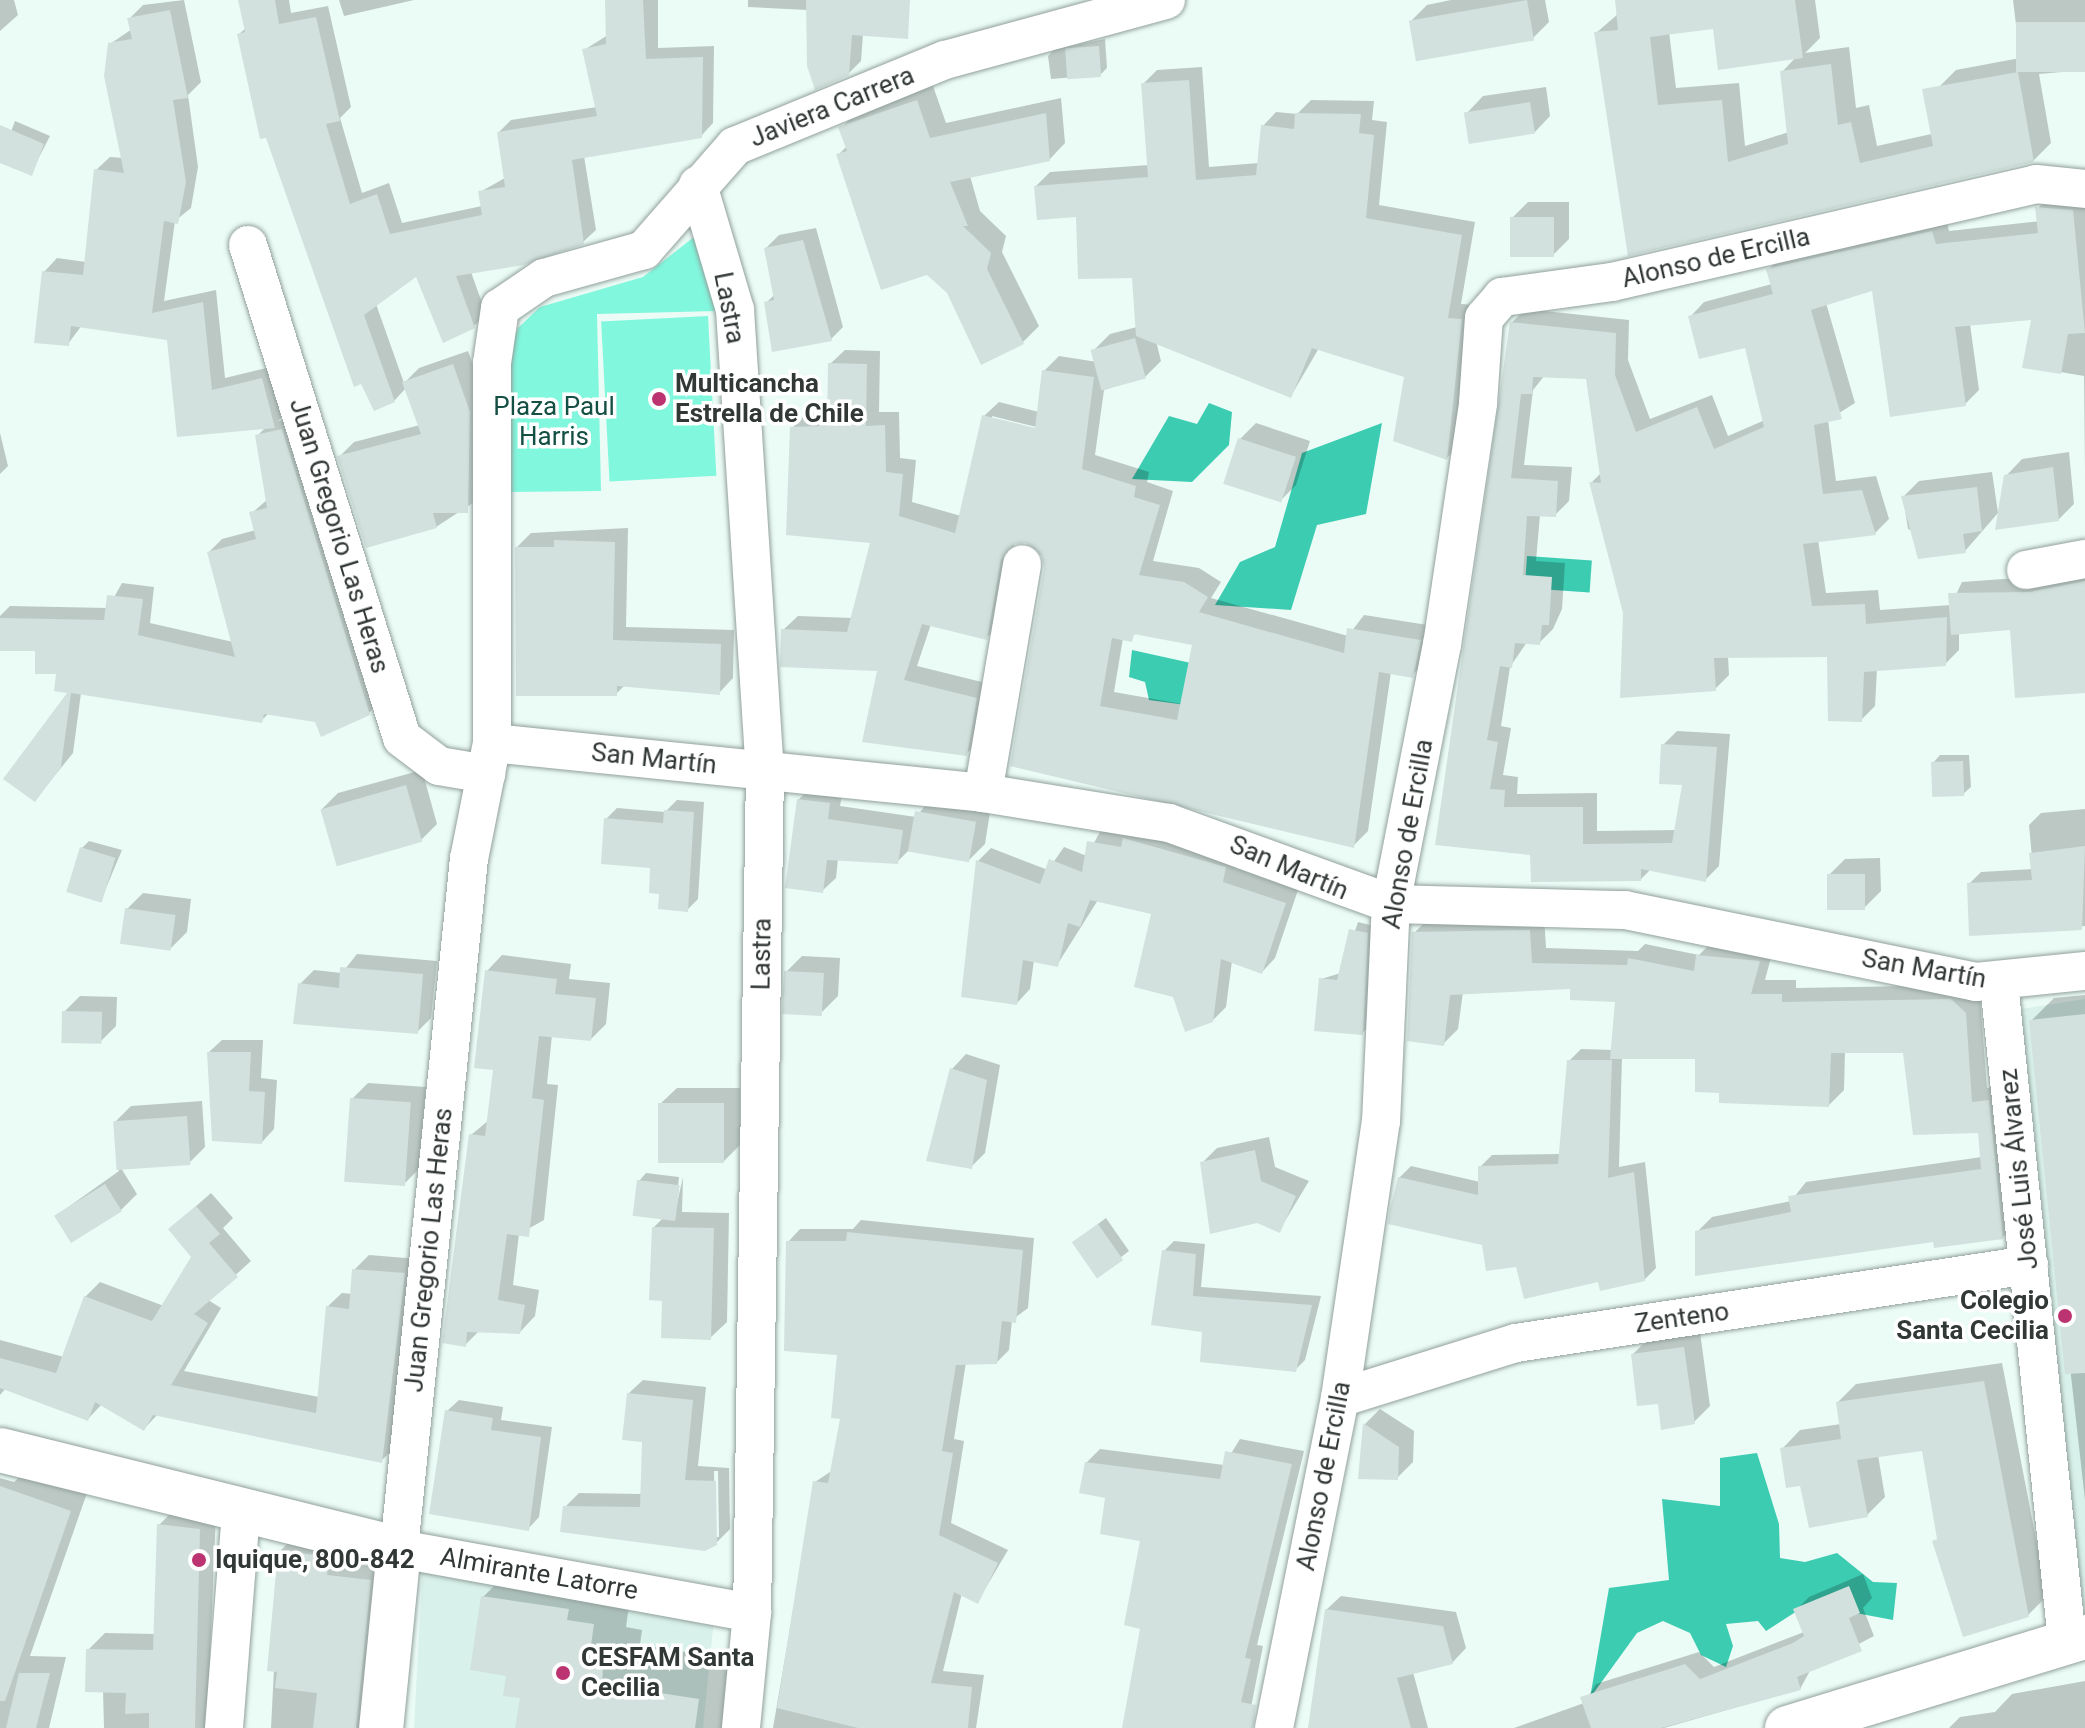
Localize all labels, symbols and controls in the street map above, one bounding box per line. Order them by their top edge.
street label: Javiera Carrera [745,60,919,154]
street label: Alonso de Ercilla [1619,221,1813,295]
street label: Lastra [707,269,751,347]
place label: Multicancha Estrella de Chile [675,368,864,430]
marker: Multicancha Estrella de Chile [650,390,668,408]
park label: Plaza Paul Harris [493,391,615,452]
street label: Juan Gregorio Las Heras [282,395,396,677]
street label: San Martín [590,737,718,781]
street label: Alonso de Ercilla [1376,737,1440,931]
street label: San Martín [1225,829,1353,907]
street label: Lastra [746,917,778,991]
street label: San Martín [1859,943,1989,995]
street label: José Luis Álvarez [1993,1067,2045,1271]
street label: Juan Gregorio Las Heras [399,1106,459,1394]
place label: Colegio Santa Cecilia [1896,1285,2049,1346]
street label: Zenteno [1633,1296,1731,1340]
marker: Colegio Santa Cecilia [2056,1307,2074,1325]
street label: Alonso de Ercilla [1290,1379,1358,1573]
street label: Almirante Latorre [438,1541,640,1607]
place label: Iquique, 800-842 [215,1544,415,1576]
marker: Iquique, 800-842 [190,1551,208,1569]
place label: CESFAM Santa Cecilia [581,1642,754,1704]
marker: CESFAM Santa Cecilia [552,1662,574,1684]

